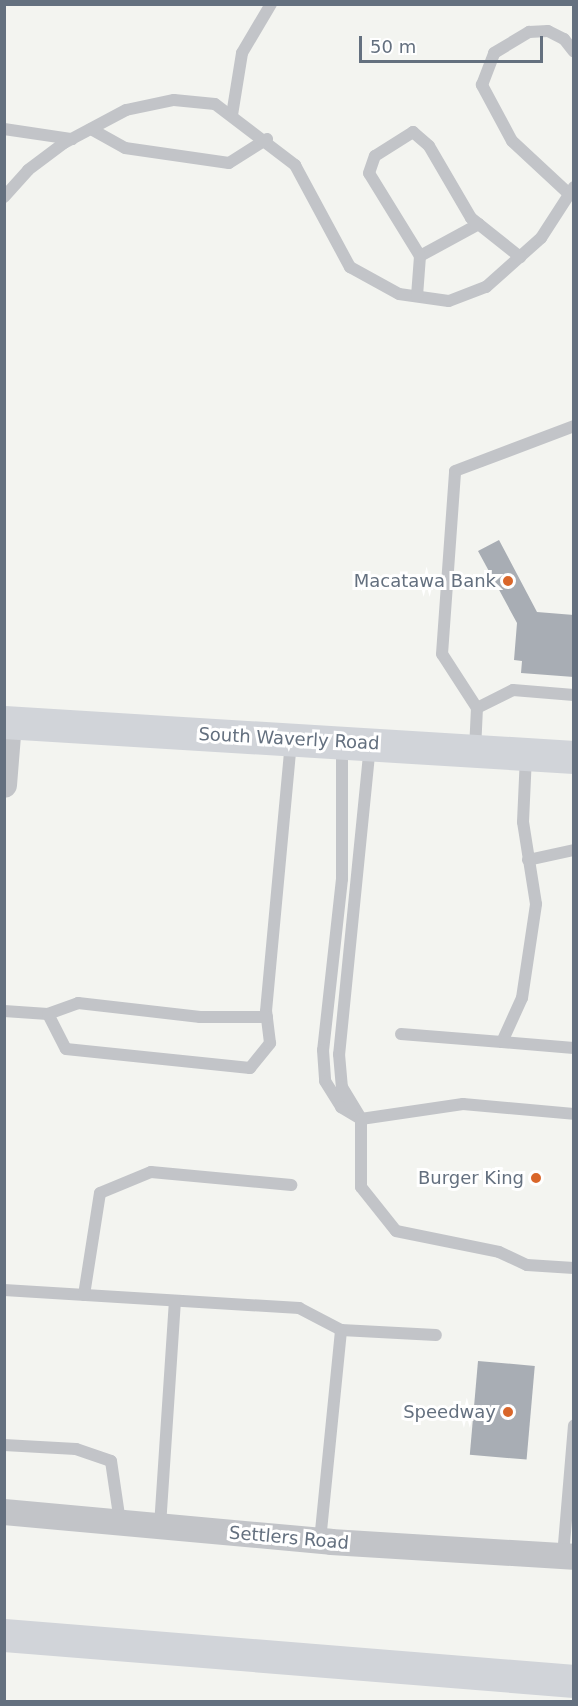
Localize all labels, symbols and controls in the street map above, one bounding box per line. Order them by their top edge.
scale bar [362,24,546,62]
text: 50 m [370,36,416,57]
place label: Macatawa Bank [354,570,496,592]
marker: Macatawa Bank [501,574,515,588]
street label: South Waverly Road [198,723,380,755]
place label: Burger King [418,1167,524,1189]
marker: Burger King [529,1171,543,1185]
place label: Speedway [403,1401,496,1423]
marker: Speedway [501,1405,515,1419]
street label: Settlers Road [228,1522,350,1554]

